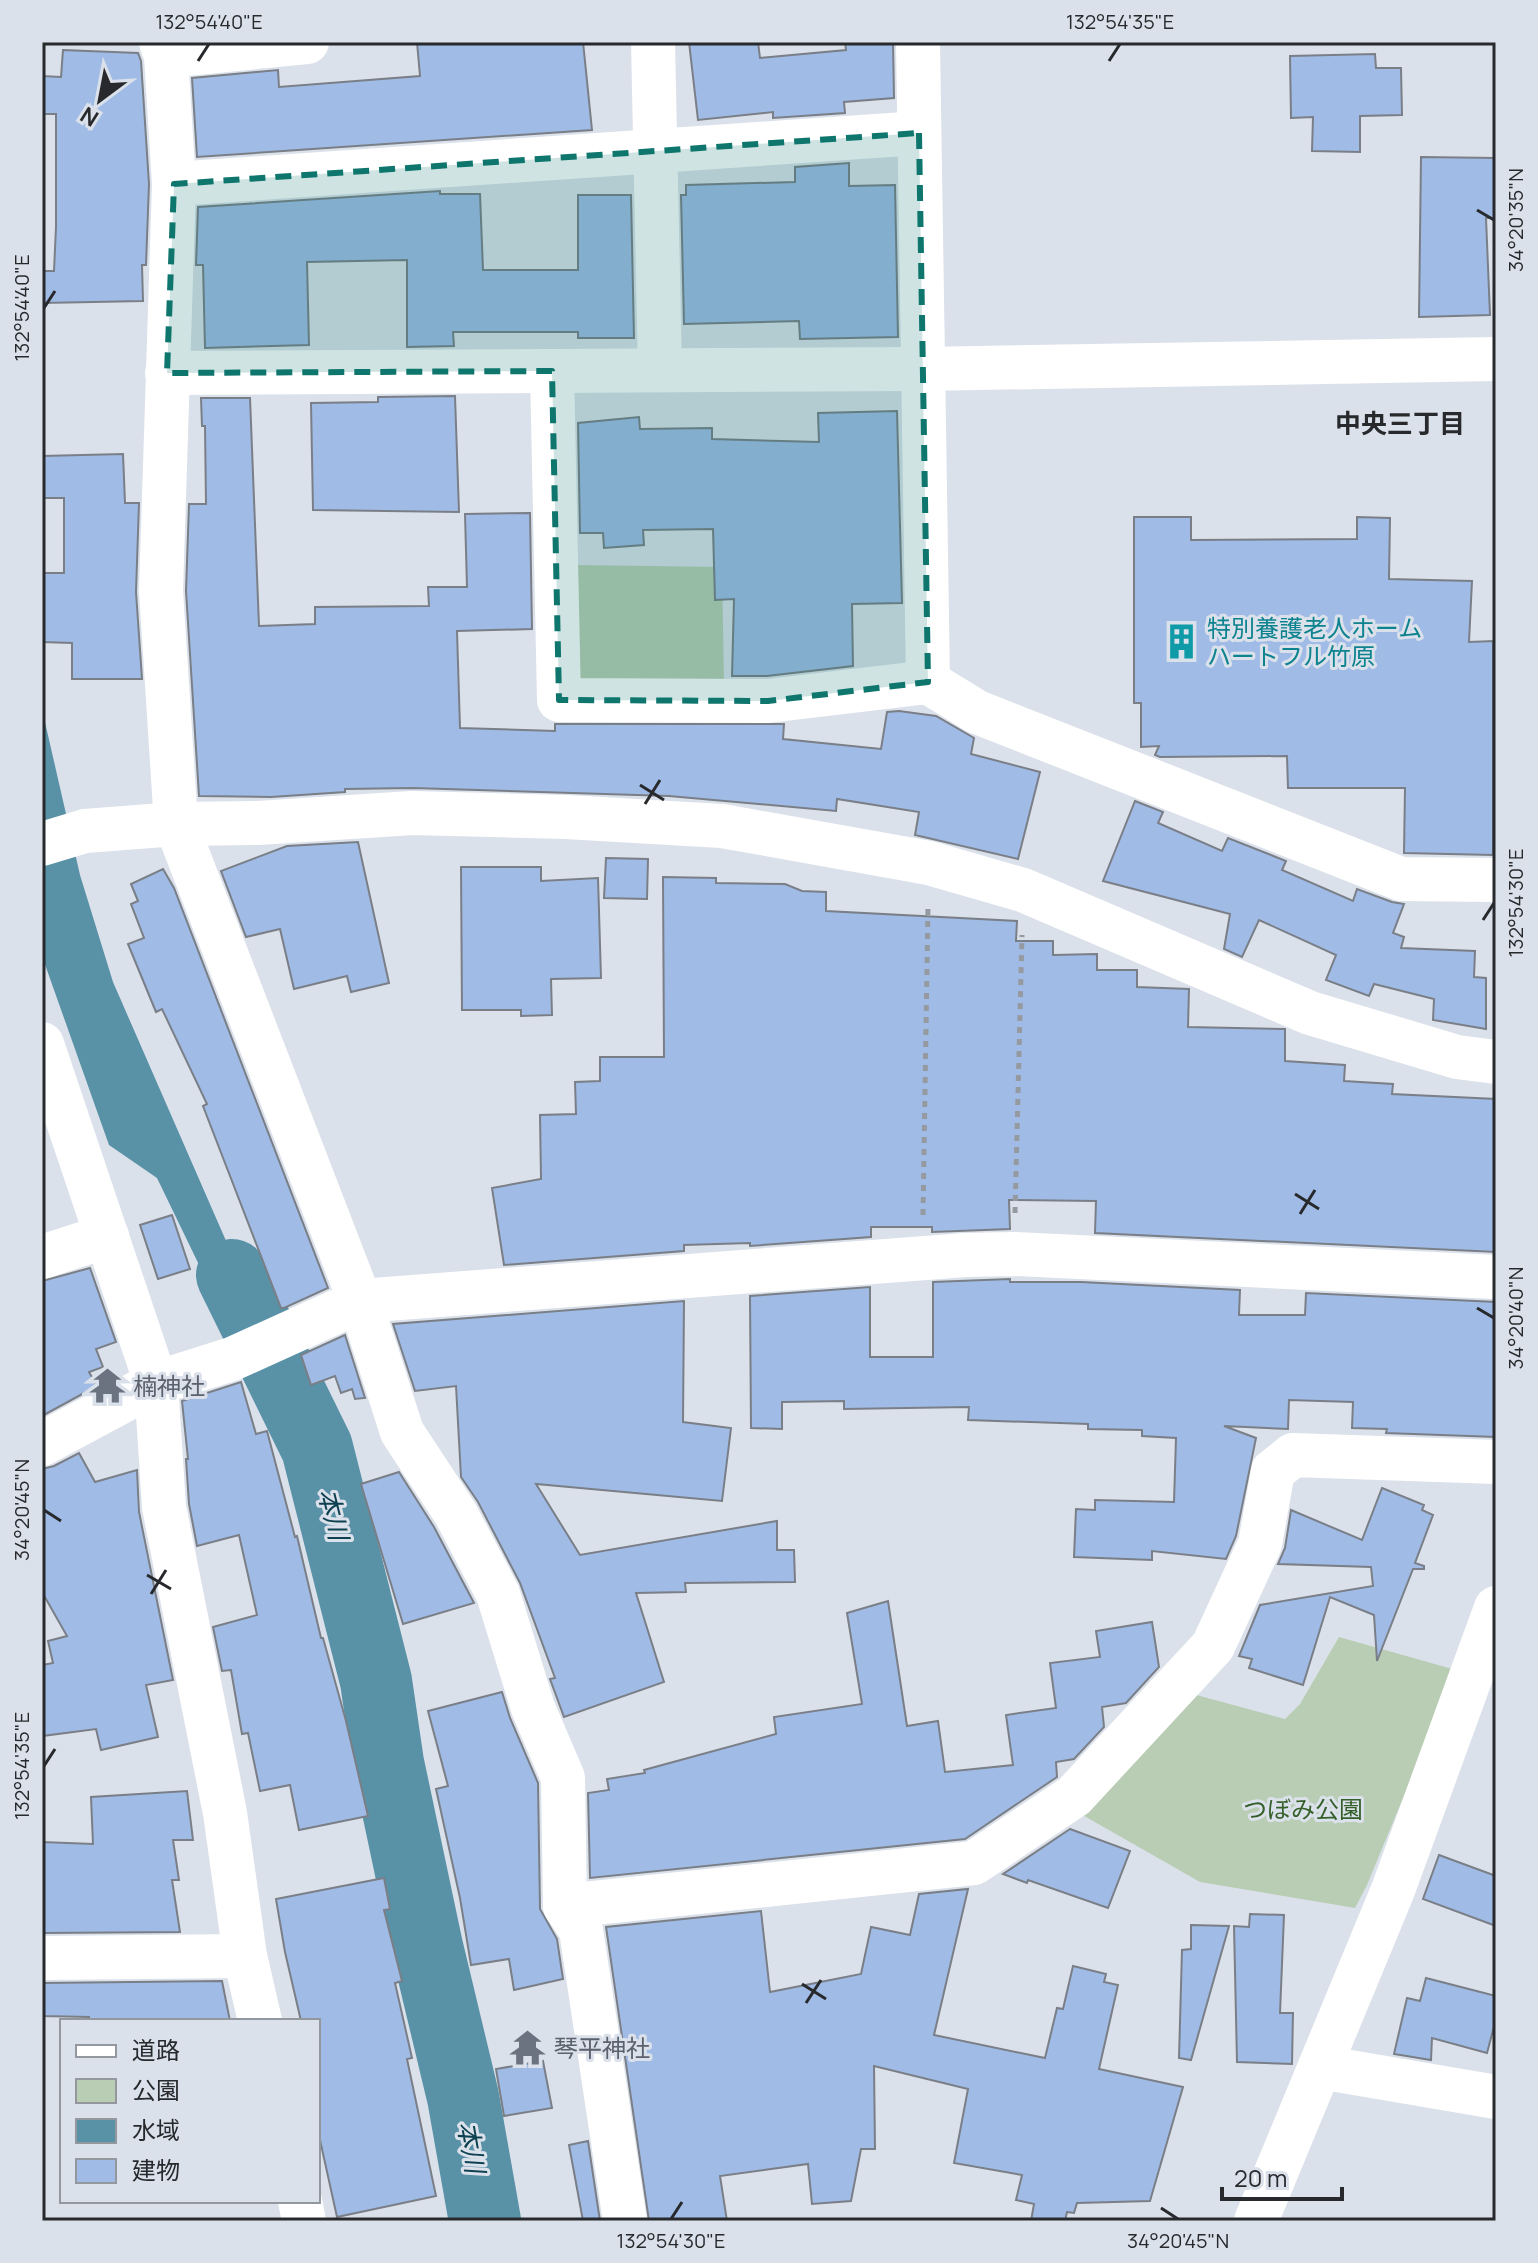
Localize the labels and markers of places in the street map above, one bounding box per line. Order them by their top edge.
place label: 特別養護老人ホーム ハートフル竹原 [1207,611,1422,672]
building icon: 特別養護老人ホーム ハートフル竹原 [1162,622,1200,660]
temple icon: 楠神社 [88,1366,126,1404]
place label: 楠神社 [133,1369,205,1402]
temple icon: 琴平神社 [509,2028,547,2066]
place label: 琴平神社 [554,2031,650,2064]

